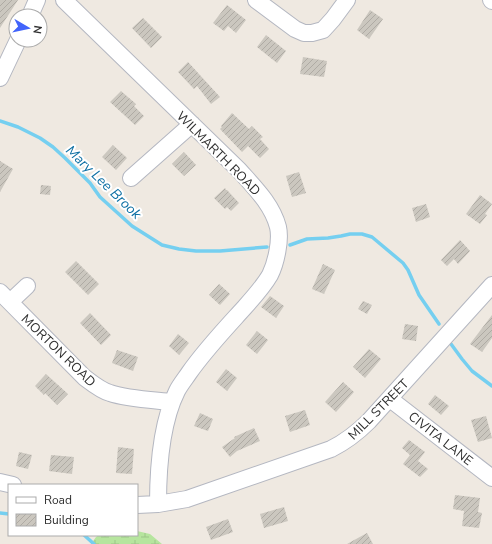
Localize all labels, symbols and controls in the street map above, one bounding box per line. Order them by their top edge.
north arrow [8,8,48,48]
text: N [29,24,45,35]
street label: WILMARTH ROAD [172,108,264,200]
water label: Mary Lee Brook [62,141,146,224]
street label: MORTON ROAD [17,310,100,391]
street label: MILL STREET [344,375,413,444]
street label: CIVITA LANE [404,408,476,470]
legend [8,484,138,536]
text: Road [44,492,72,508]
text: Building [44,512,89,528]

